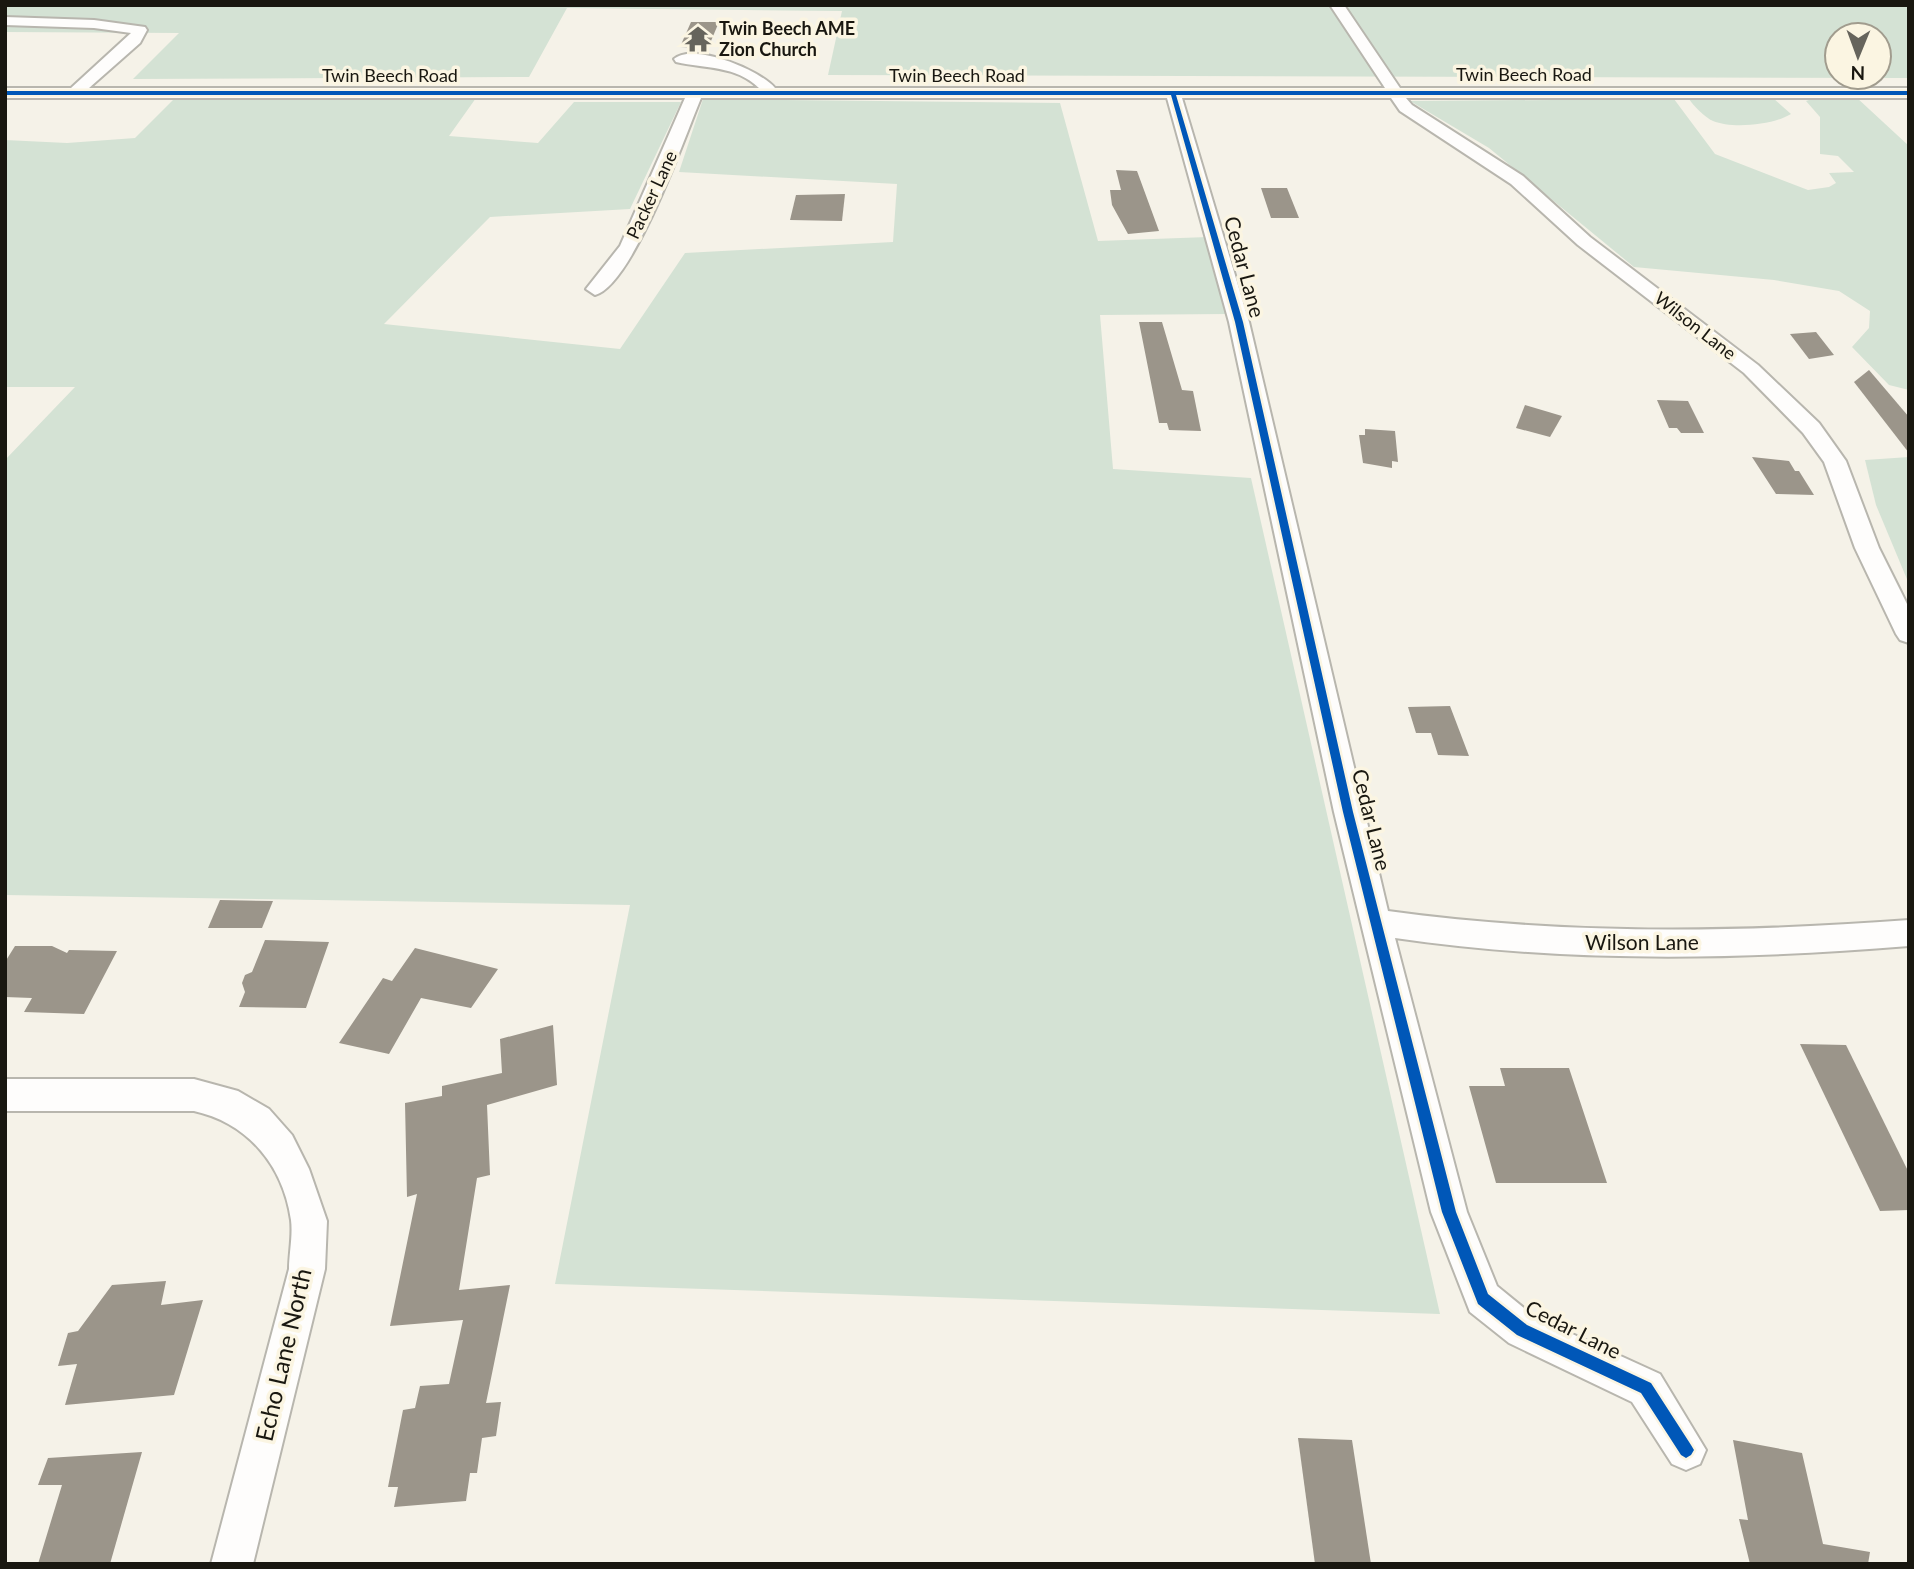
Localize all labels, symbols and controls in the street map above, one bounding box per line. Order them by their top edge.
place label: Twin Beech AME Zion Church [719,17,855,60]
north arrow [1823,21,1893,91]
temple icon: Twin Beech AME Zion Church [683,24,713,54]
text: N [1850,62,1865,85]
street label: Twin Beech Road [1456,63,1592,85]
street label: Twin Beech Road [322,64,458,86]
street label: Twin Beech Road [889,64,1025,86]
street label: Packer Lane [621,147,681,242]
street label: Cedar Lane [1220,213,1271,320]
street label: Wilson Lane [1650,287,1741,364]
street label: Cedar Lane [1348,766,1397,873]
street label: Wilson Lane [1585,929,1699,954]
street label: Echo Lane North [249,1265,317,1444]
street label: Cedar Lane [1522,1294,1626,1363]

